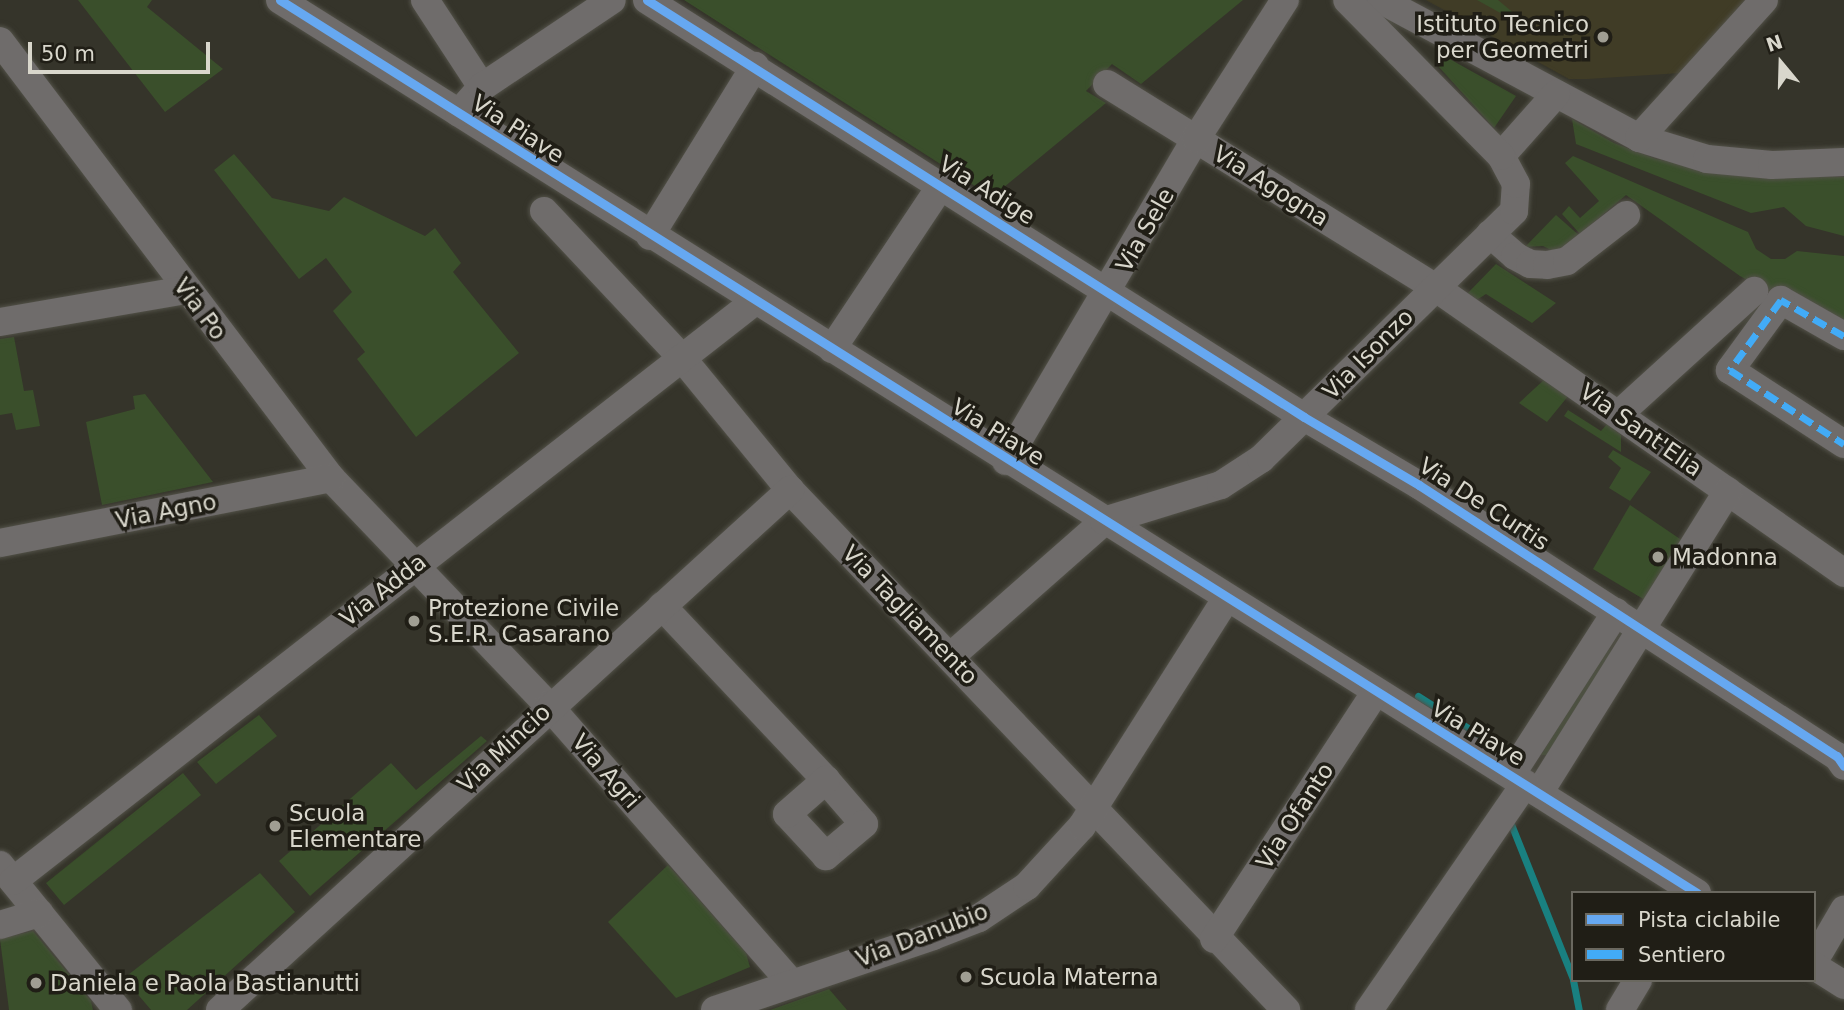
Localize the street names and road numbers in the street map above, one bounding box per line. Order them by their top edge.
street label: Via Piave [467,89,569,169]
street label: Via Agogna [1208,140,1334,232]
street label: Via Adige [934,150,1040,230]
street label: Via Sele [1110,183,1180,277]
street label: Via Po [168,273,232,345]
street label: Via Isonzo [1317,303,1419,405]
street label: Via Sant'Elia [1574,378,1708,482]
street label: Via Piave [946,393,1050,471]
street label: Via De Curtis [1414,452,1554,556]
street label: Via Agno [113,488,219,534]
street label: Via Tagliamento [836,540,984,690]
street label: Via Adda [334,548,432,632]
street label: Via Piave [1426,694,1530,772]
street label: Via Mincio [452,698,556,798]
street label: Via Agri [566,728,646,814]
street label: Via Ofanto [1250,758,1340,874]
street label: Via Danubio [852,897,992,973]

